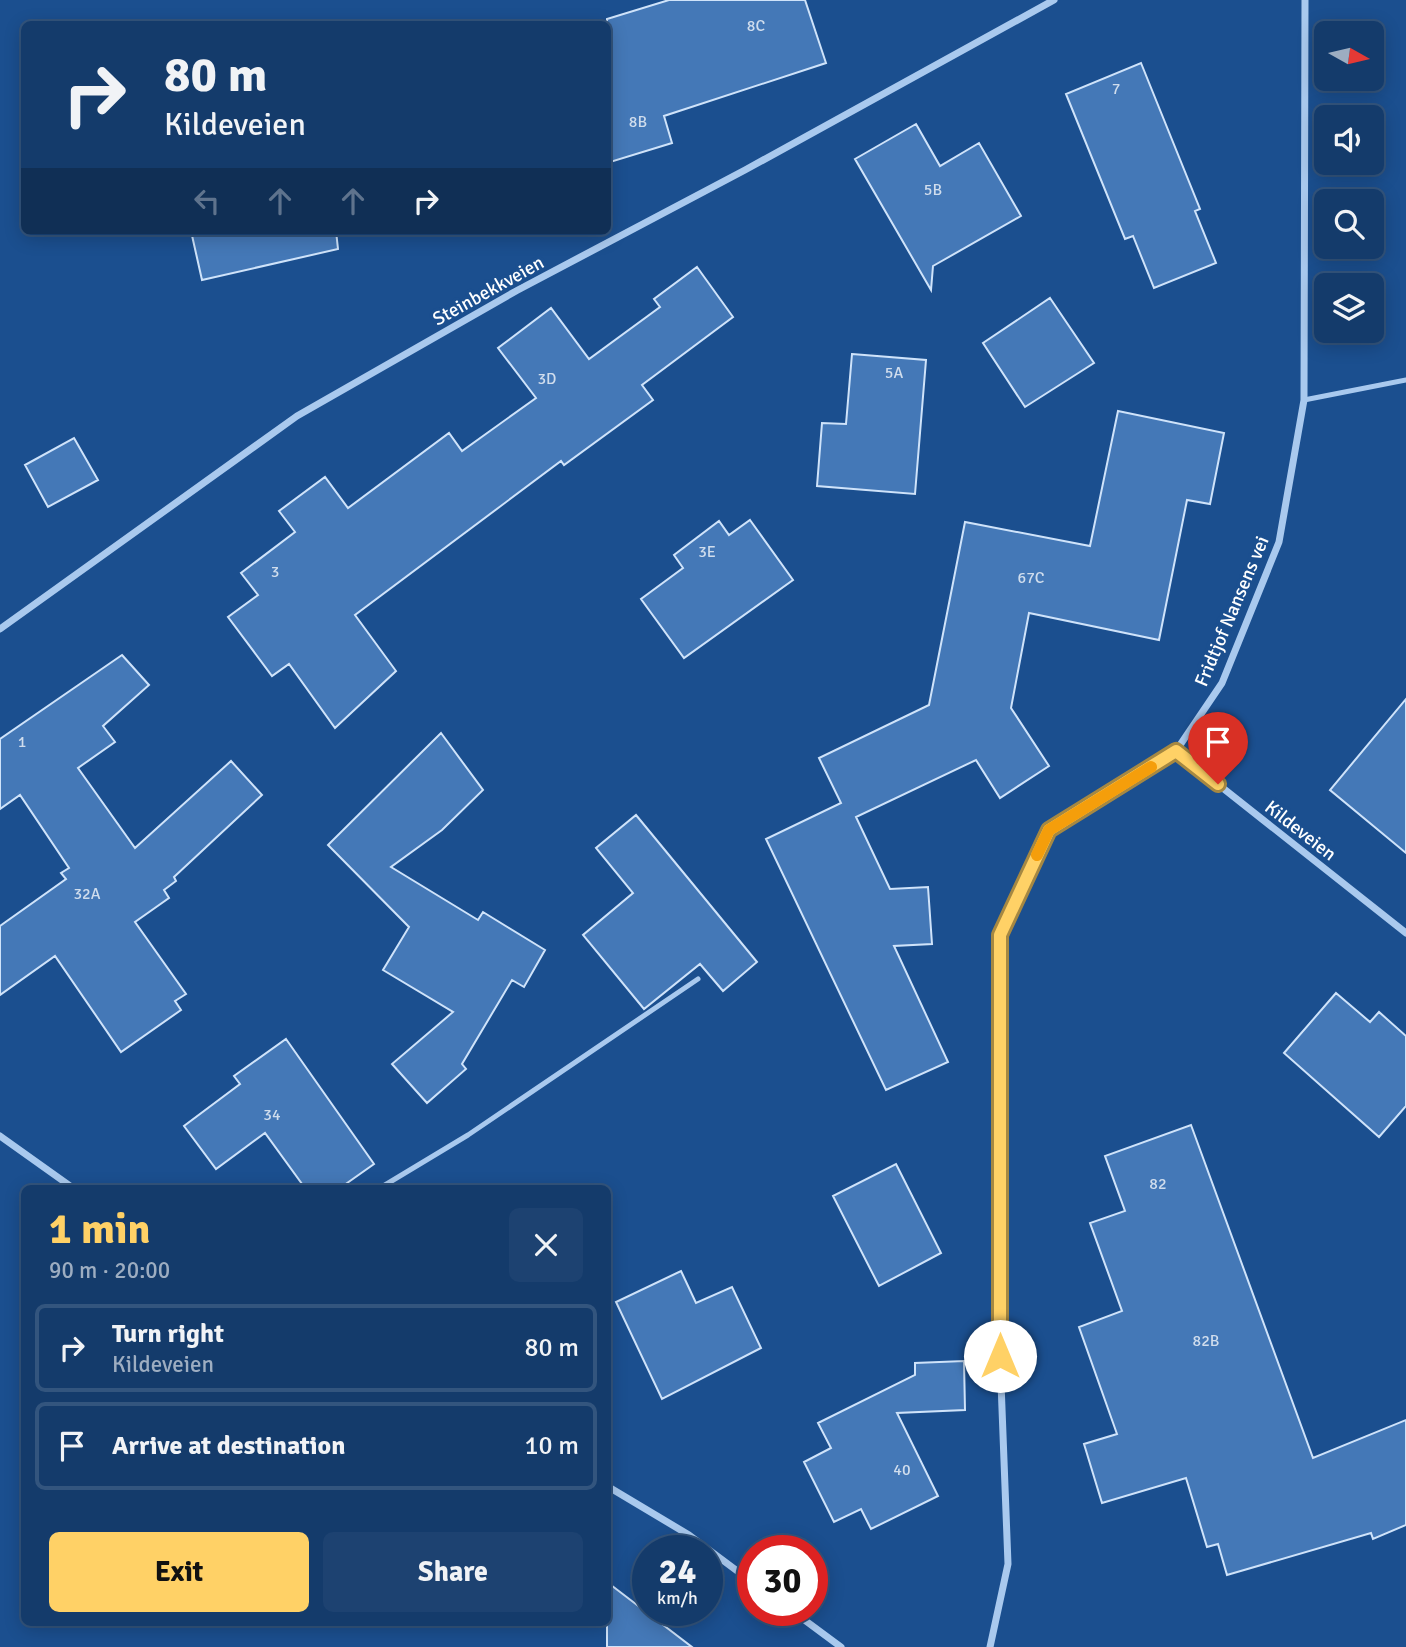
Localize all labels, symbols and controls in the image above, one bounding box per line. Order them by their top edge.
house number: 8C [747,16,765,36]
north arrow [1314,21,1384,91]
map controls [1314,21,1384,343]
text: 80 m [164,45,267,105]
icon: right [49,49,140,140]
house number: 7 [1112,79,1120,99]
text: Kildeveien [164,105,306,144]
button: sound [1314,105,1384,175]
house number: 8B [629,112,647,132]
house number: 5B [924,180,942,200]
icon: left [188,182,226,220]
icon: ahead [261,182,299,220]
icon: ahead [334,182,372,220]
icon: right [407,182,445,220]
button: search [1314,189,1384,259]
street label: Steinbekkveien [429,250,548,331]
button: layers [1314,273,1384,343]
house number: 5A [885,363,903,383]
house number: 3D [537,369,557,389]
street label: Fridtjof Nansens vei [1189,533,1274,690]
house number: 3E [698,542,716,562]
house number: 3 [271,562,279,582]
house number: 67C [1018,568,1045,588]
pin [1188,712,1248,784]
icon: arrive [1199,723,1237,761]
house number: 1 [18,732,26,752]
street label: Kildeveien [1260,795,1341,866]
house number: 32A [73,884,101,904]
house number: 34 [263,1105,281,1125]
house number: 82 [1149,1174,1167,1194]
text: 1 min [49,1204,150,1255]
button: close [509,1208,583,1282]
text: 90 m · 20:00 [49,1256,170,1285]
text: Turn right [112,1318,224,1350]
position arrow [963,1319,1037,1393]
icon: right [53,1329,91,1367]
house number: 82B [1193,1331,1219,1351]
text: 80 m [524,1332,579,1364]
text: Kildeveien [112,1350,214,1379]
icon: arrive [53,1427,91,1465]
text: Arrive at destination [112,1430,345,1462]
text: 10 m [524,1430,579,1462]
house number: 40 [893,1460,911,1480]
button: Exit [49,1532,309,1612]
button: Share [323,1532,583,1612]
speed limit sign: 30 [737,1535,828,1626]
text: 24 [659,1550,696,1593]
text: km/h [657,1587,698,1609]

